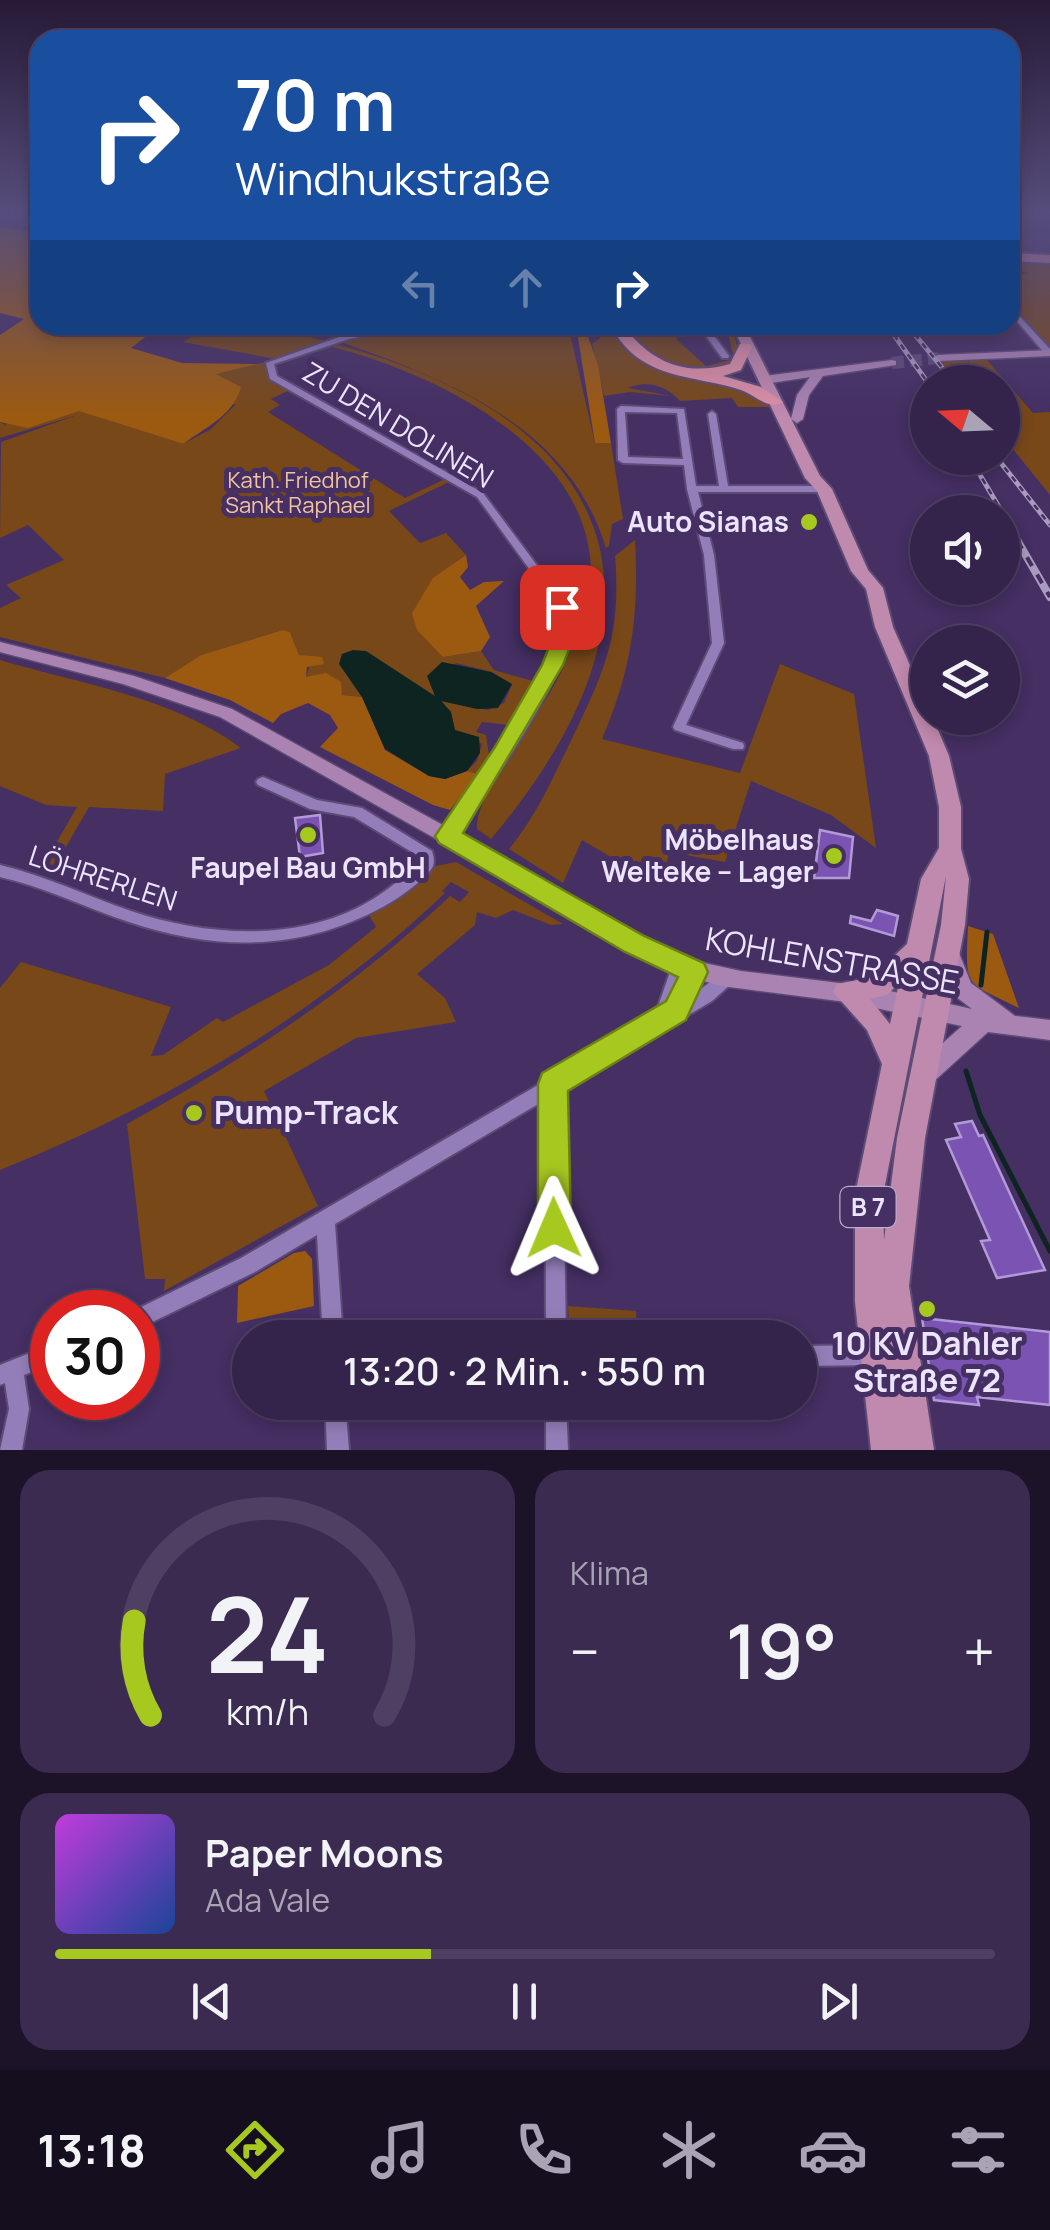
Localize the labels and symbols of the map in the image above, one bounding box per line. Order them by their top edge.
street label: ZU DEN DOLINEN [296,352,501,496]
north arrow [910,365,1020,475]
park label: Kath. Friedhof Sankt Raphael [225,465,371,520]
place label: Auto Sianas [627,502,789,540]
marker: Auto Sianas [798,511,820,533]
pin [520,565,605,650]
place label: Möbelhaus Welteke – Lager [601,820,814,890]
marker: Faupel Bau GmbH [297,824,319,846]
street label: LÖHRERLEN [24,835,182,919]
marker: Möbelhaus Welteke – Lager [823,845,845,867]
place label: Faupel Bau GmbH [190,848,426,886]
street label: KOHLENSTRASSE [702,916,962,1004]
place label: Pump-Track [214,1090,399,1134]
marker: Pump-Track [183,1102,205,1124]
position arrow [502,1176,606,1280]
road number: B 7 [840,1187,896,1227]
speed limit sign: 30 [30,1290,160,1420]
marker: 10 KV Dahler Straße 72 [916,1298,938,1320]
place label: 10 KV Dahler Straße 72 [832,1321,1022,1402]

